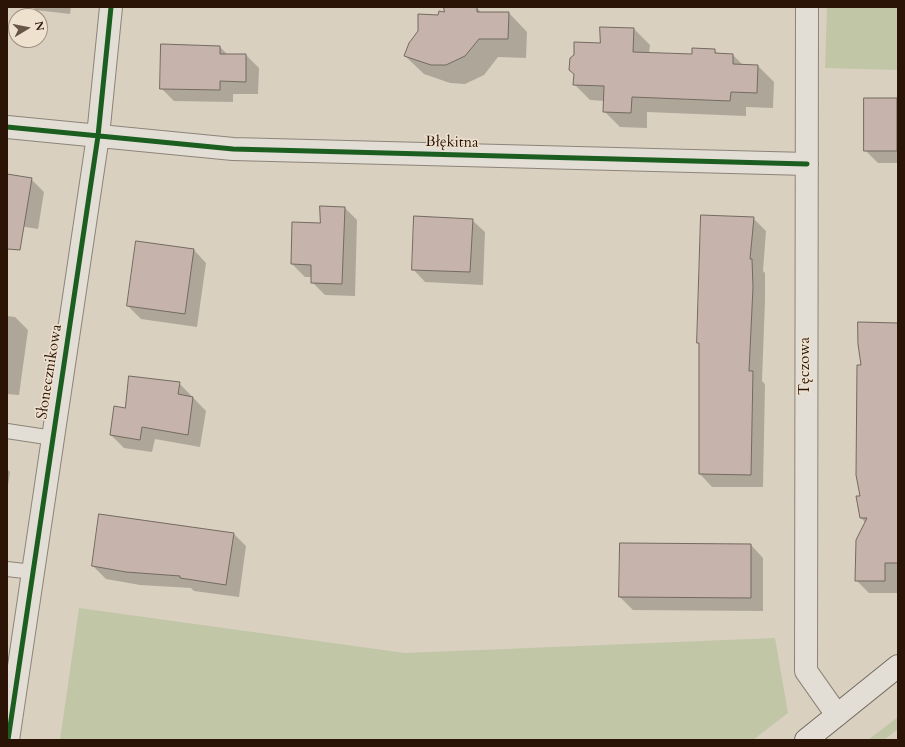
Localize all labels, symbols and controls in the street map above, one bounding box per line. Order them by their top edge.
north arrow [8,8,48,48]
text: N [31,20,48,32]
street label: Błękitna [425,134,479,152]
street label: Słonecznikowa [34,323,66,421]
street label: Tęczowa [797,337,815,395]

